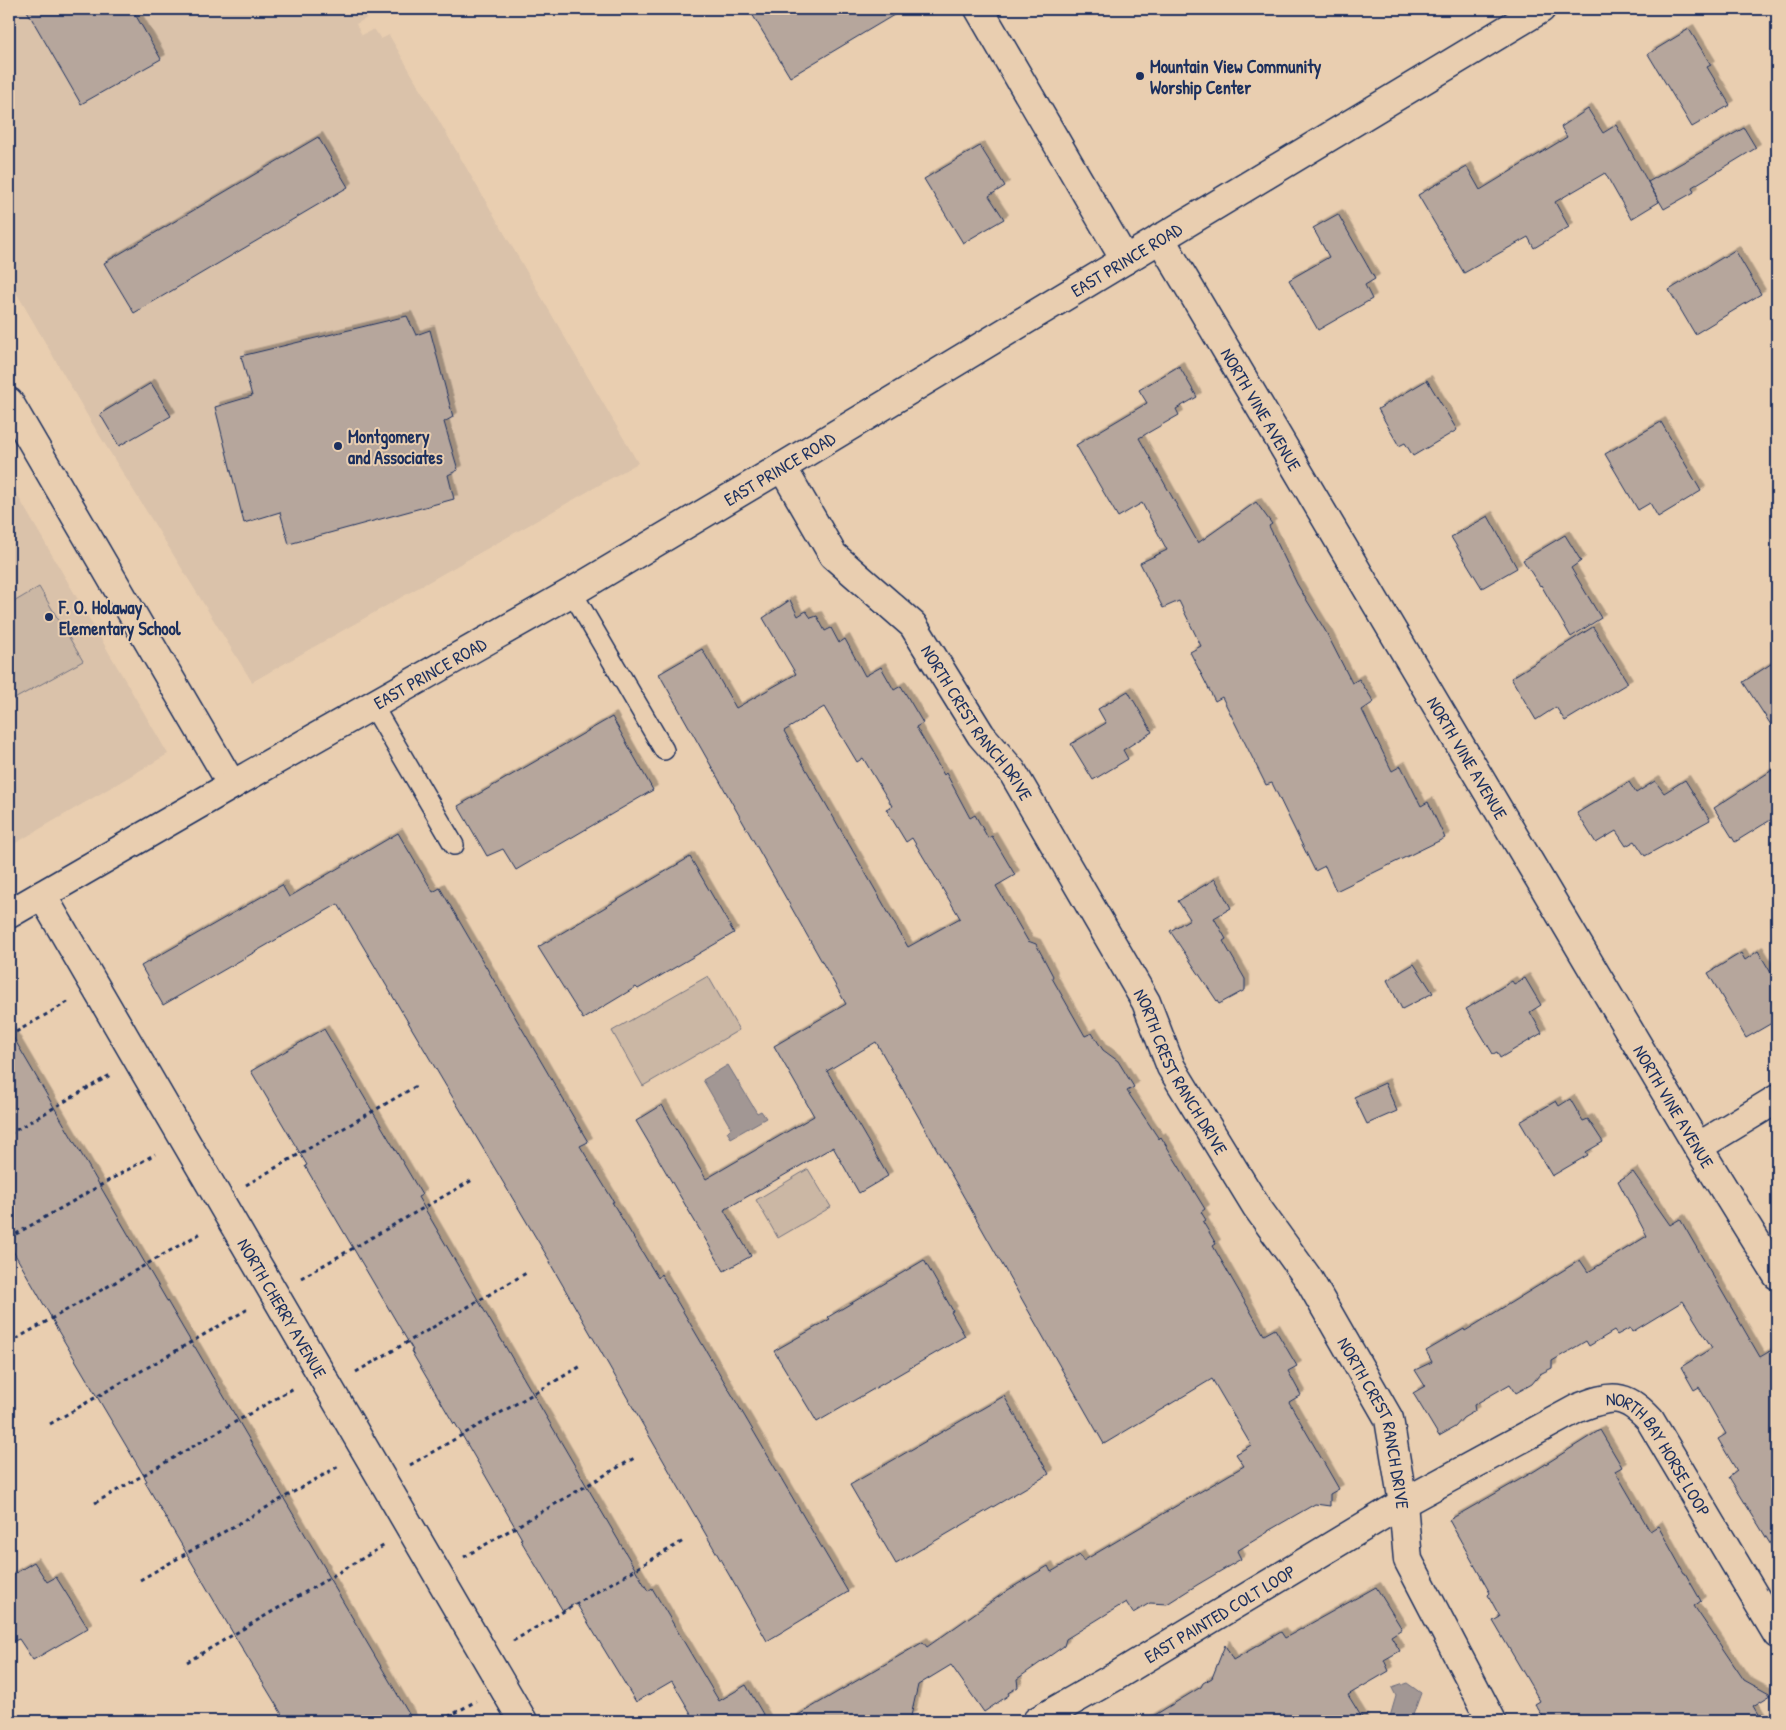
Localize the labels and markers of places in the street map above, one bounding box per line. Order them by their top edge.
place label: Mountain View Community Worship Center [1150,54,1322,101]
marker: Mountain View Community Worship Center [1134,70,1146,82]
place label: Montgomery and Associates [348,424,443,470]
marker: Montgomery and Associates [332,440,344,452]
place label: F. O. Holaway Elementary School [58,595,182,642]
marker: F. O. Holaway Elementary School [43,611,55,623]

